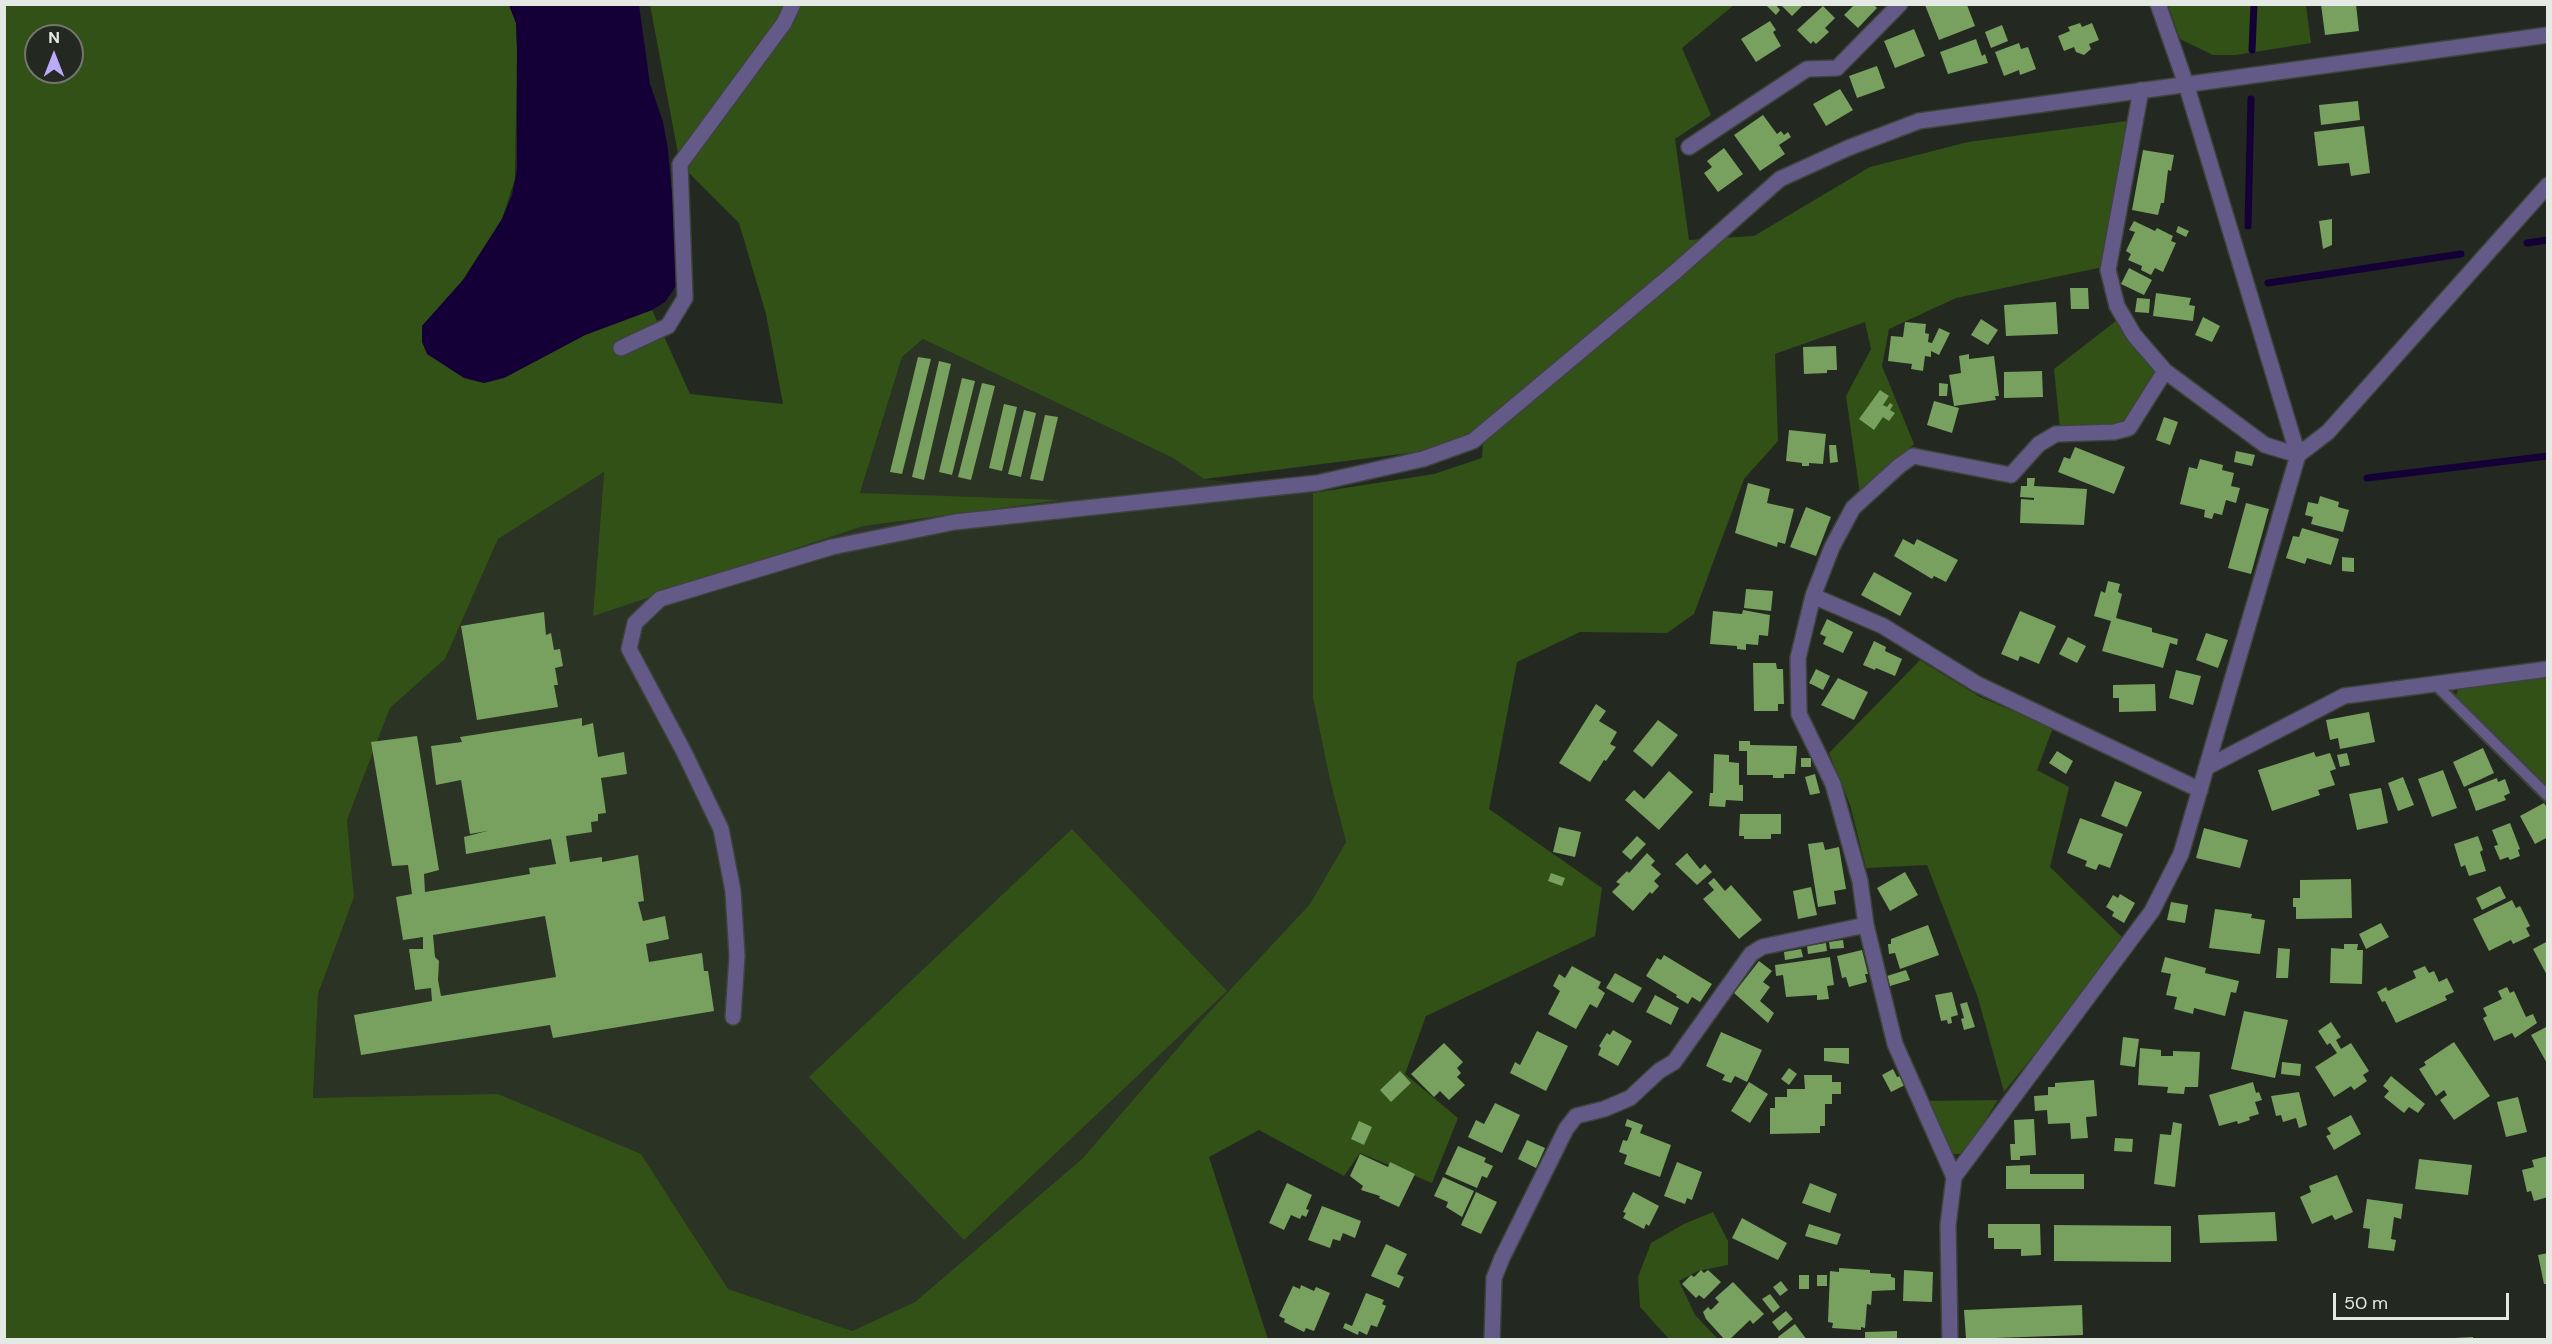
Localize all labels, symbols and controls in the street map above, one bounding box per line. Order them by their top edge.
north arrow [24,24,84,84]
text: N [48,27,60,48]
scale bar [2336,1281,2512,1319]
text: 50 m [2344,1291,2388,1315]

